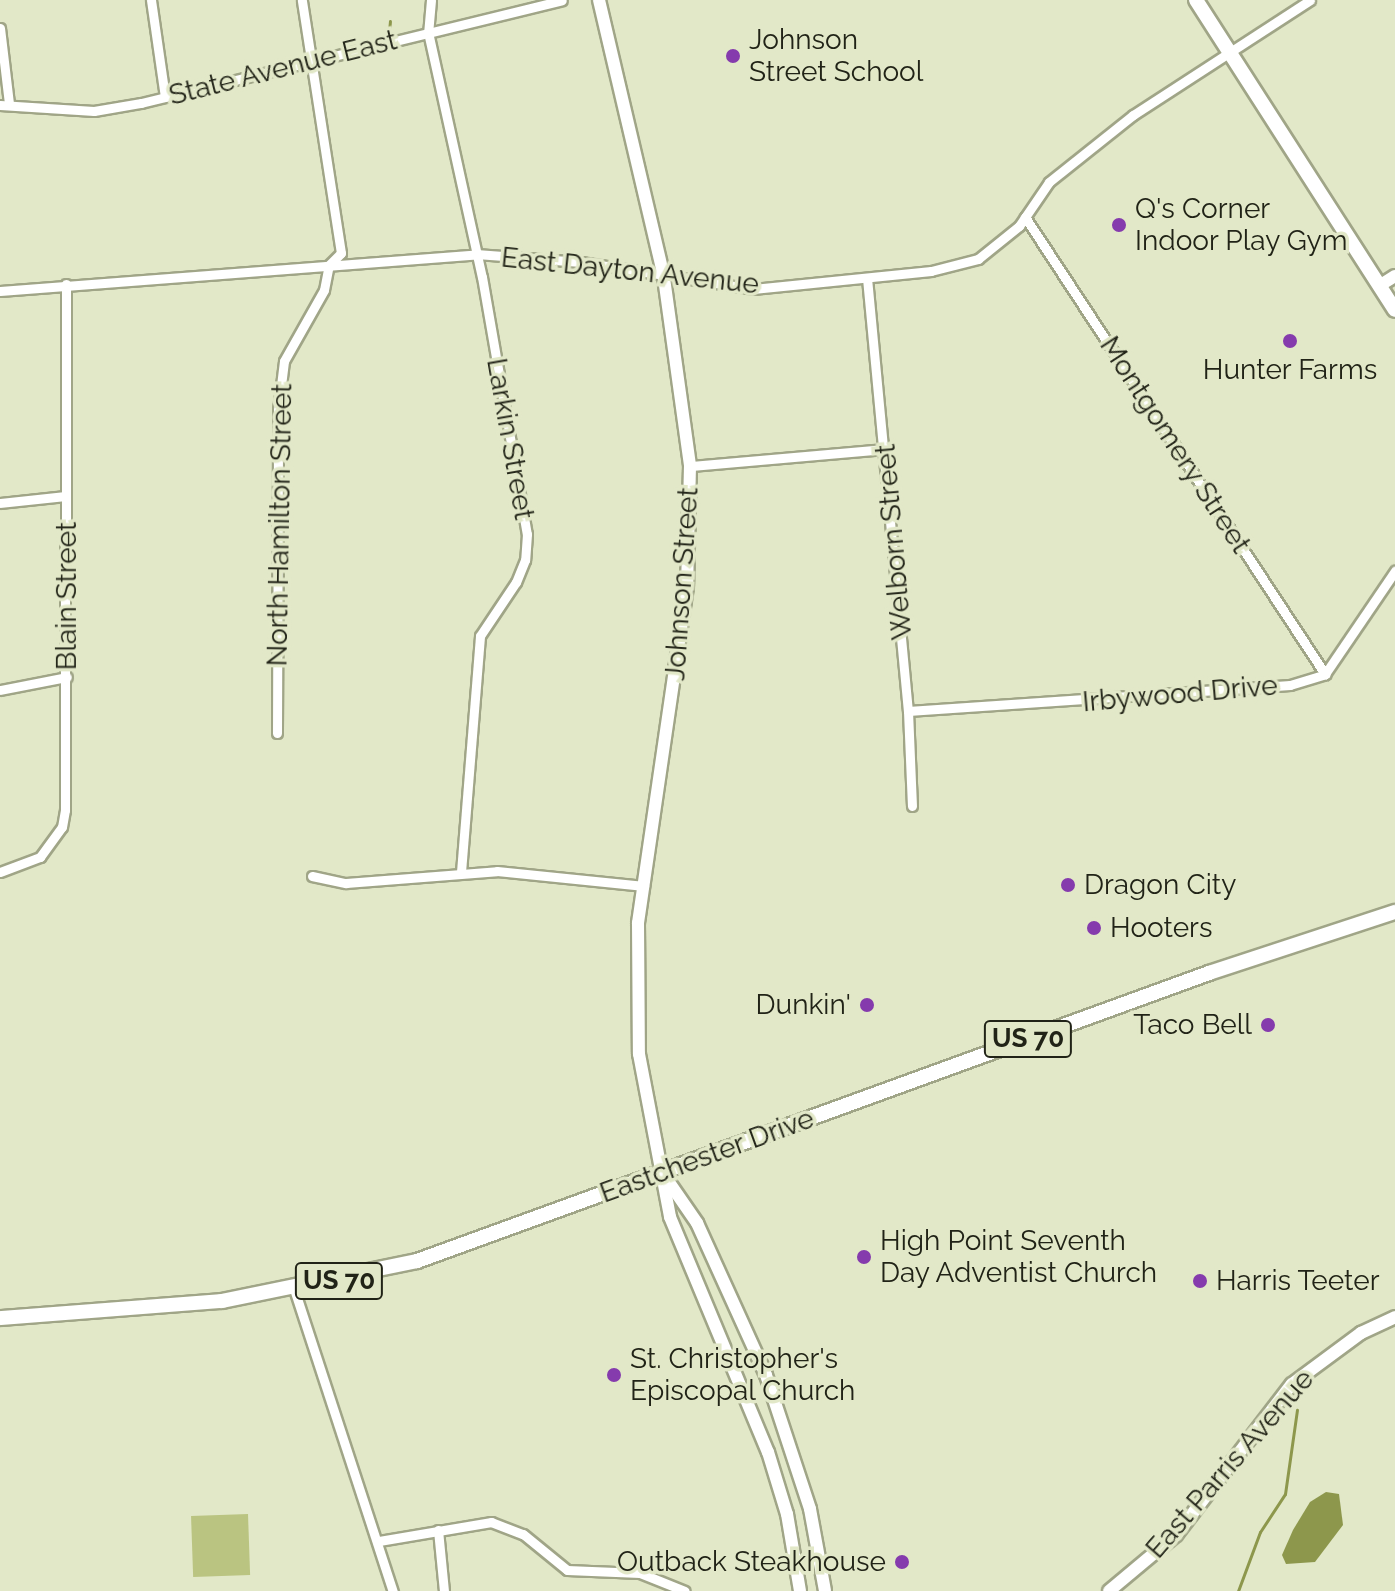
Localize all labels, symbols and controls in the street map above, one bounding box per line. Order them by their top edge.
street label: State Avenue East [165,23,401,113]
place label: Johnson Street School [749,23,923,89]
marker: Johnson Street School [724,47,742,65]
place label: Q's Corner Indoor Play Gym [1135,192,1349,258]
marker: Q's Corner Indoor Play Gym [1110,216,1128,234]
street label: East Dayton Avenue [499,241,761,301]
street label: Montgomery Street [1092,330,1258,560]
marker: Hunter Farms [1281,332,1299,350]
place label: Hunter Farms [1202,353,1378,387]
street label: Larkin Street [479,356,541,522]
street label: North Hamilton Street [261,383,299,667]
street label: Welborn Street [869,443,919,641]
street label: Johnson Street [658,486,706,682]
street label: Blain Street [50,522,84,670]
street label: Irbywood Drive [1081,669,1279,719]
place label: Dragon City [1084,868,1236,902]
marker: Dragon City [1059,876,1077,894]
place label: Hooters [1110,911,1212,945]
marker: Hooters [1085,919,1103,937]
place label: Dunkin' [756,988,851,1022]
marker: Dunkin' [858,996,876,1014]
place label: Taco Bell [1133,1008,1252,1042]
marker: Taco Bell [1259,1016,1277,1034]
road number: US 70 [982,1017,1074,1061]
street label: Eastchester Drive [595,1102,819,1210]
place label: High Point Seventh Day Adventist Church [880,1224,1159,1290]
marker: High Point Seventh Day Adventist Church [855,1248,873,1266]
road number: US 70 [293,1259,385,1303]
place label: Harris Teeter [1216,1264,1380,1298]
marker: Harris Teeter [1191,1272,1209,1290]
place label: St. Christopher's Episcopal Church [630,1342,856,1408]
street label: East Parris Avenue [1139,1363,1321,1565]
marker: St. Christopher's Episcopal Church [605,1366,623,1384]
place label: Outback Steakhouse [617,1545,886,1579]
marker: Outback Steakhouse [893,1553,911,1571]

